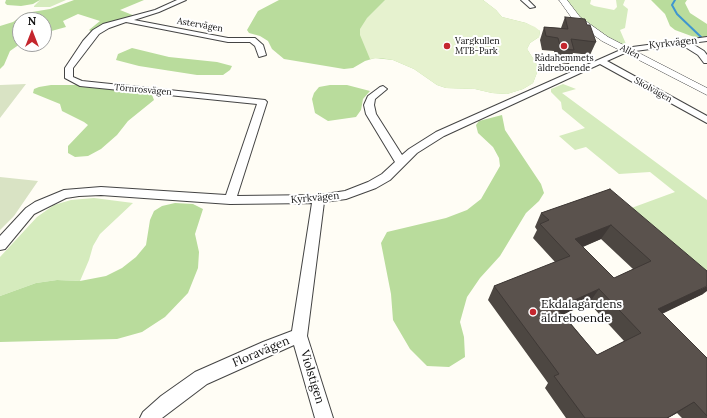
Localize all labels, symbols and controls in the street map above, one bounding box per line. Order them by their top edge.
north arrow [12,12,52,52]
text: N [28,14,36,28]
street label: Astervägen [176,16,224,34]
street label: Kyrkvägen [648,34,698,52]
place label: Vargkullen MTB-Park [455,36,500,57]
marker: Vargkullen MTB-Park [442,41,452,51]
marker: Rådahemmets äldreboende [559,41,569,51]
street label: Allén [618,42,642,62]
place label: Rådahemmets äldreboende [534,53,594,74]
street label: Skolvägen [632,75,674,105]
street label: Törnrosvägen [114,82,172,98]
street label: Kyrkvägen [290,190,340,206]
place label: Ekdalagårdens äldreboende [541,298,622,326]
marker: Ekdalagårdens äldreboende [528,307,538,317]
street label: Floravägen [230,334,292,370]
street label: Violstigen [297,348,327,406]

